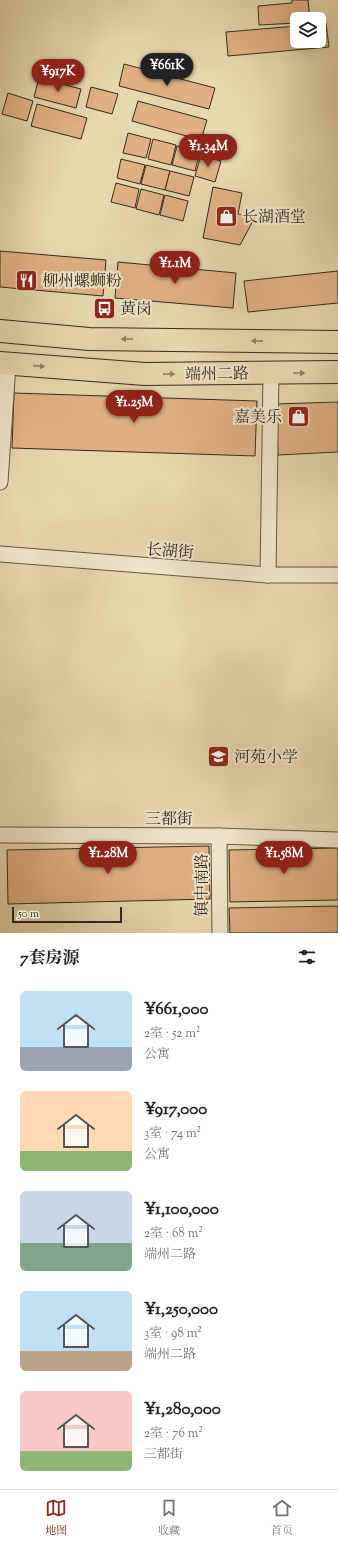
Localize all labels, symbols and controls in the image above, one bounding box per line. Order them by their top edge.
map controls [290,12,326,48]
button: layers [290,12,326,48]
pin: ¥661K [139,53,195,87]
text: ¥661K [149,57,185,75]
pin: ¥917K [30,59,86,93]
text: ¥917K [41,63,75,81]
pin: ¥1.34M [175,134,241,168]
text: ¥1.34M [188,138,228,156]
shop icon: 长湖酒堂 [214,203,240,229]
place label: 长湖酒堂 [242,207,306,230]
pin: ¥1.1M [147,251,203,285]
text: ¥1.1M [159,255,191,273]
restaurant icon: 柳州螺蛳粉 [14,267,40,293]
place label: 柳州螺蛳粉 [42,271,122,294]
bus stop icon: 黄岗 [92,295,118,321]
place label: 黄岗 [120,299,152,322]
one-way arrow [120,336,133,342]
one-way arrow [250,338,263,344]
one-way arrow [33,363,45,370]
street label: 端州二路 [185,363,249,388]
one-way arrow [293,370,306,376]
one-way arrow [163,371,176,377]
pin: ¥1.25M [101,390,167,424]
text: ¥1.25M [115,394,153,412]
shop icon: 嘉美乐 [285,403,311,429]
place label: 嘉美乐 [234,407,282,430]
street label: 长湖街 [145,539,195,566]
school or university icon: 河苑小学 [206,743,232,769]
place label: 河苑小学 [234,747,298,770]
street label: 三都街 [145,809,193,832]
pin: ¥1.28M [75,841,141,875]
pin: ¥1.58M [251,841,317,875]
text: ¥1.28M [88,845,128,863]
text: ¥1.58M [265,845,303,863]
street label: 镇中南路 [192,853,215,917]
scale bar [12,905,122,924]
text: 50 m [18,906,39,922]
icon: filters [296,946,318,968]
text: 7套房源 [20,947,80,971]
text: ¥661,000 [144,998,209,1022]
icon: home [52,1007,100,1055]
text: 2室 · 52 m² [144,1025,200,1043]
text: 公寓 [144,1046,170,1064]
text: ¥917,000 [144,1098,207,1122]
icon: home [52,1107,100,1155]
text: 3室 · 74 m² [144,1125,201,1143]
text: 公寓 [144,1146,170,1164]
text: ¥1,100,000 [144,1198,219,1222]
icon: home [52,1207,100,1255]
text: 2室 · 68 m² [144,1225,203,1243]
text: 端州二路 [144,1246,196,1264]
text: ¥1,250,000 [144,1298,218,1322]
icon: home [52,1307,100,1355]
text: 3室 · 98 m² [144,1325,202,1343]
text: 端州二路 [144,1346,196,1364]
text: ¥1,280,000 [144,1398,221,1422]
icon: home [52,1407,100,1455]
text: 2室 · 76 m² [144,1425,203,1443]
text: 三都街 [144,1446,183,1464]
tab: 地图 [45,1497,67,1539]
tab: 收藏 [158,1497,180,1539]
tab: 首页 [271,1497,293,1539]

